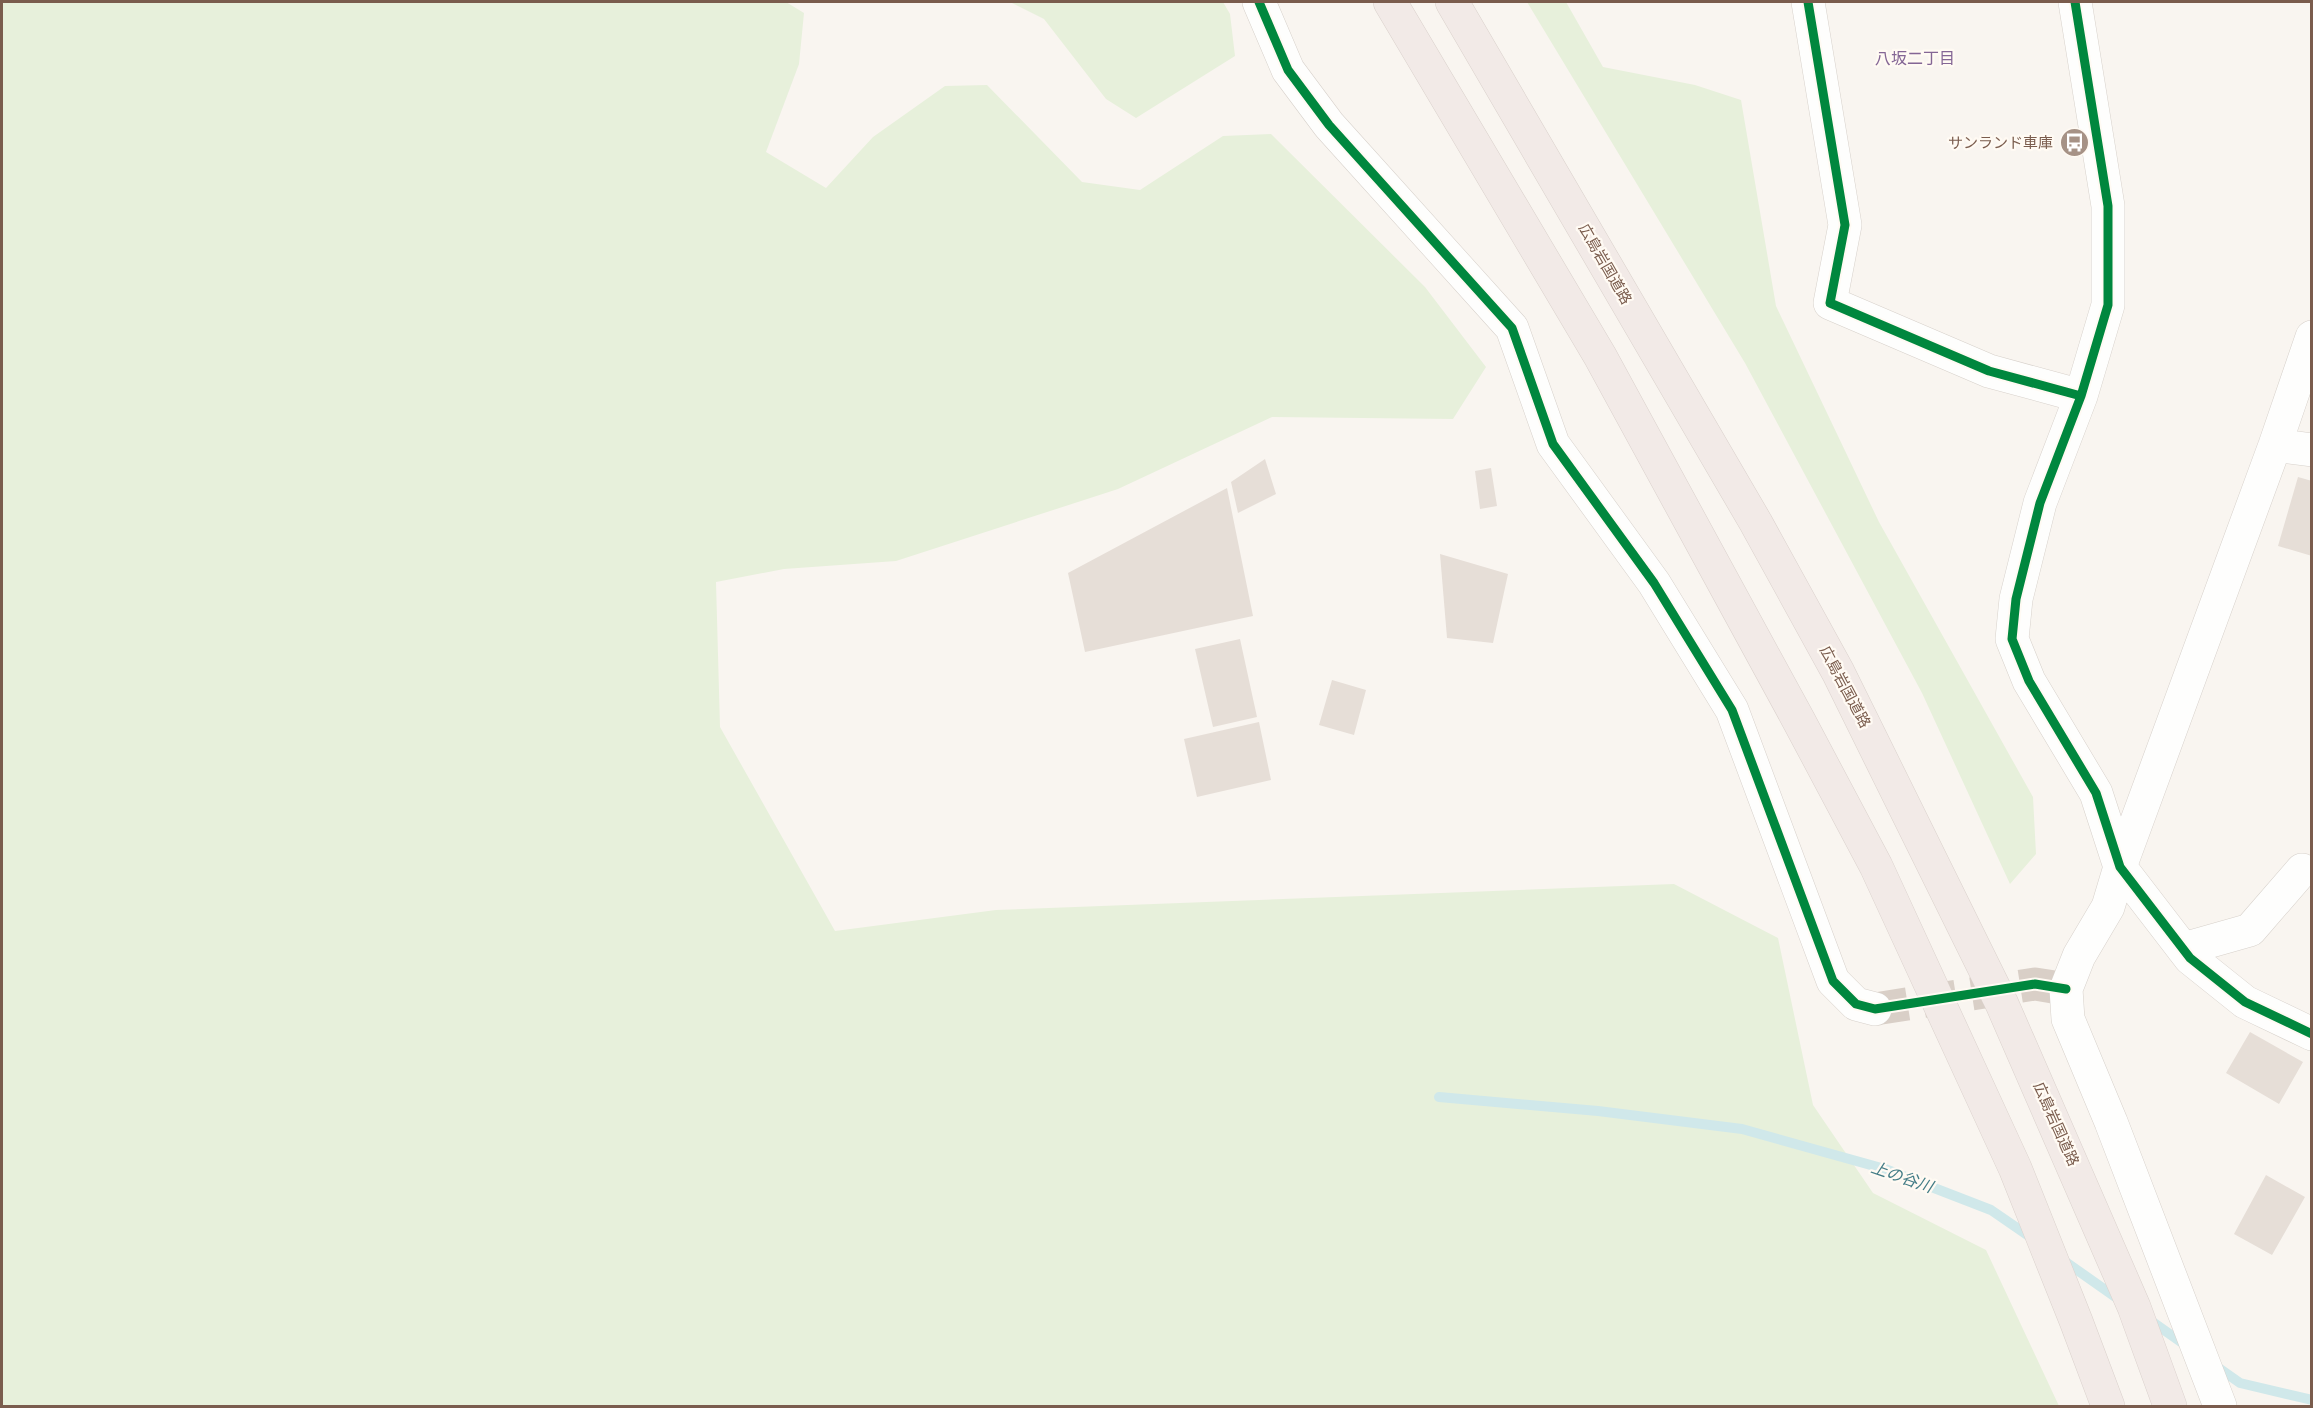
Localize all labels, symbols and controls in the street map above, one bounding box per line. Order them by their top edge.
district label: 八坂二丁目 [1875,49,1955,68]
bus stop icon: サンランド車庫 [2058,127,2090,159]
place label: サンランド車庫 [1948,134,2053,152]
street label: 広島岩国道路 [1575,221,1635,307]
street label: 広島岩国道路 [1816,643,1874,731]
street label: 広島岩国道路 [2029,1079,2083,1169]
water label: 上の谷川 [1869,1158,1937,1197]

